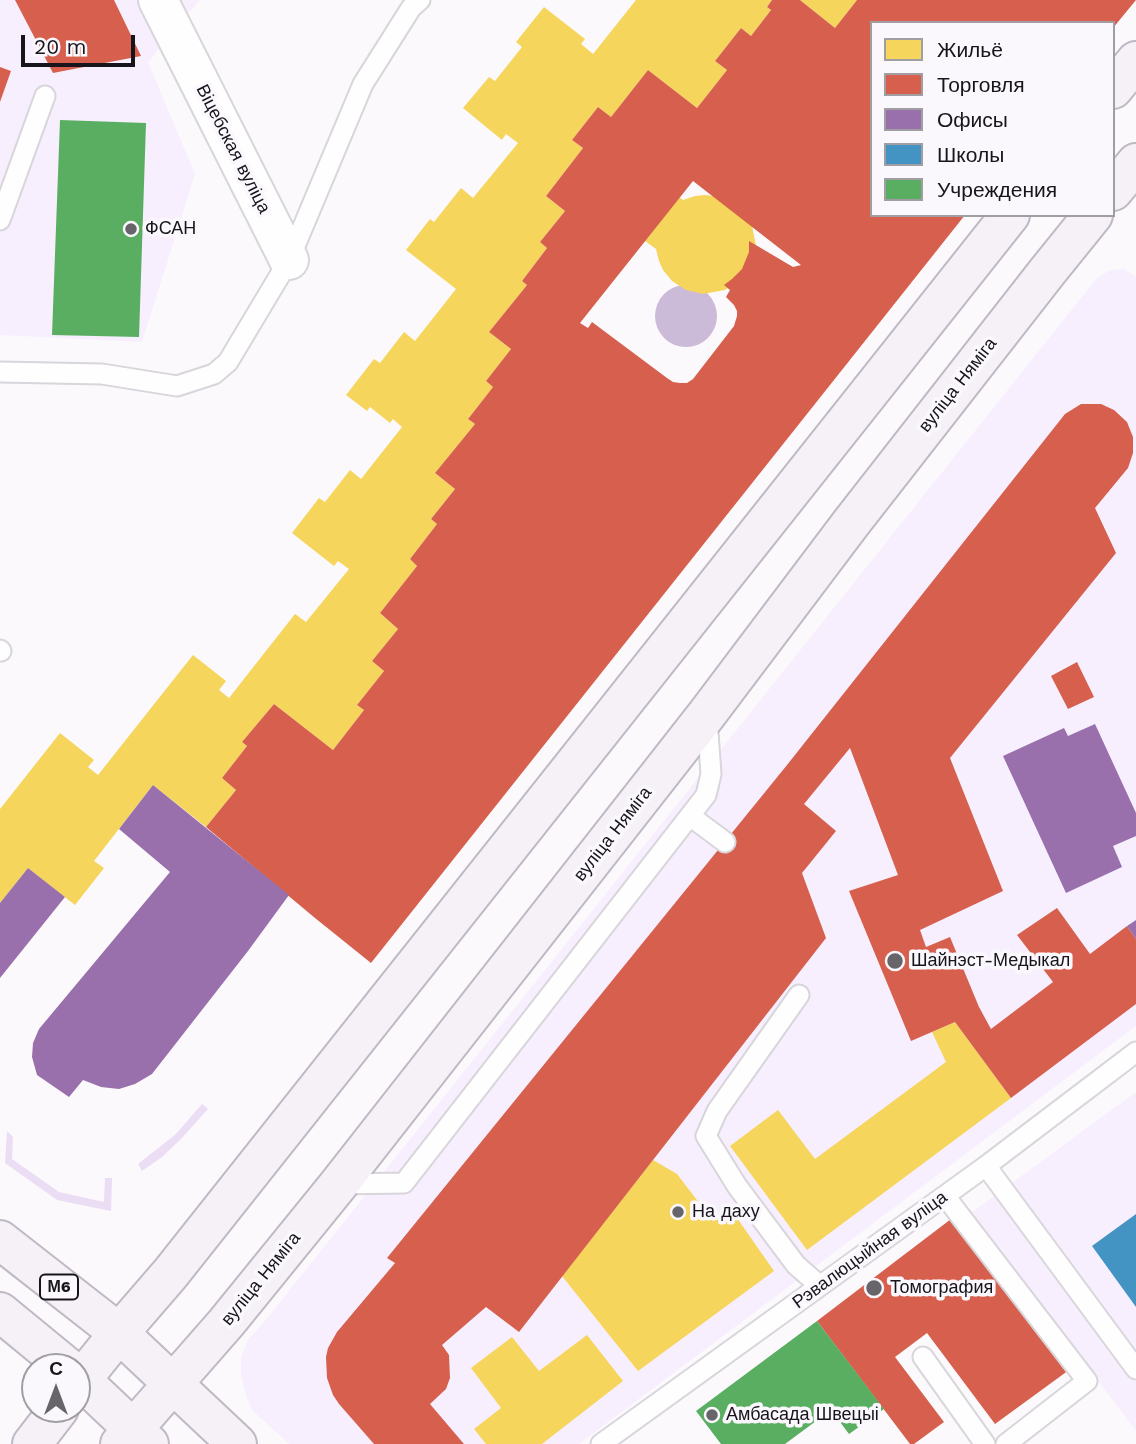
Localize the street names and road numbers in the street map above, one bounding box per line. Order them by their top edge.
street label: Віцебская вуліца [191,81,275,217]
street label: вуліца Няміга [914,333,1002,437]
street label: вуліца Няміга [569,782,657,886]
street label: Рэвалюцыйная вуліца [788,1187,952,1313]
street label: вуліца Няміга [217,1228,305,1330]
road number: М6 [40,1274,78,1300]

